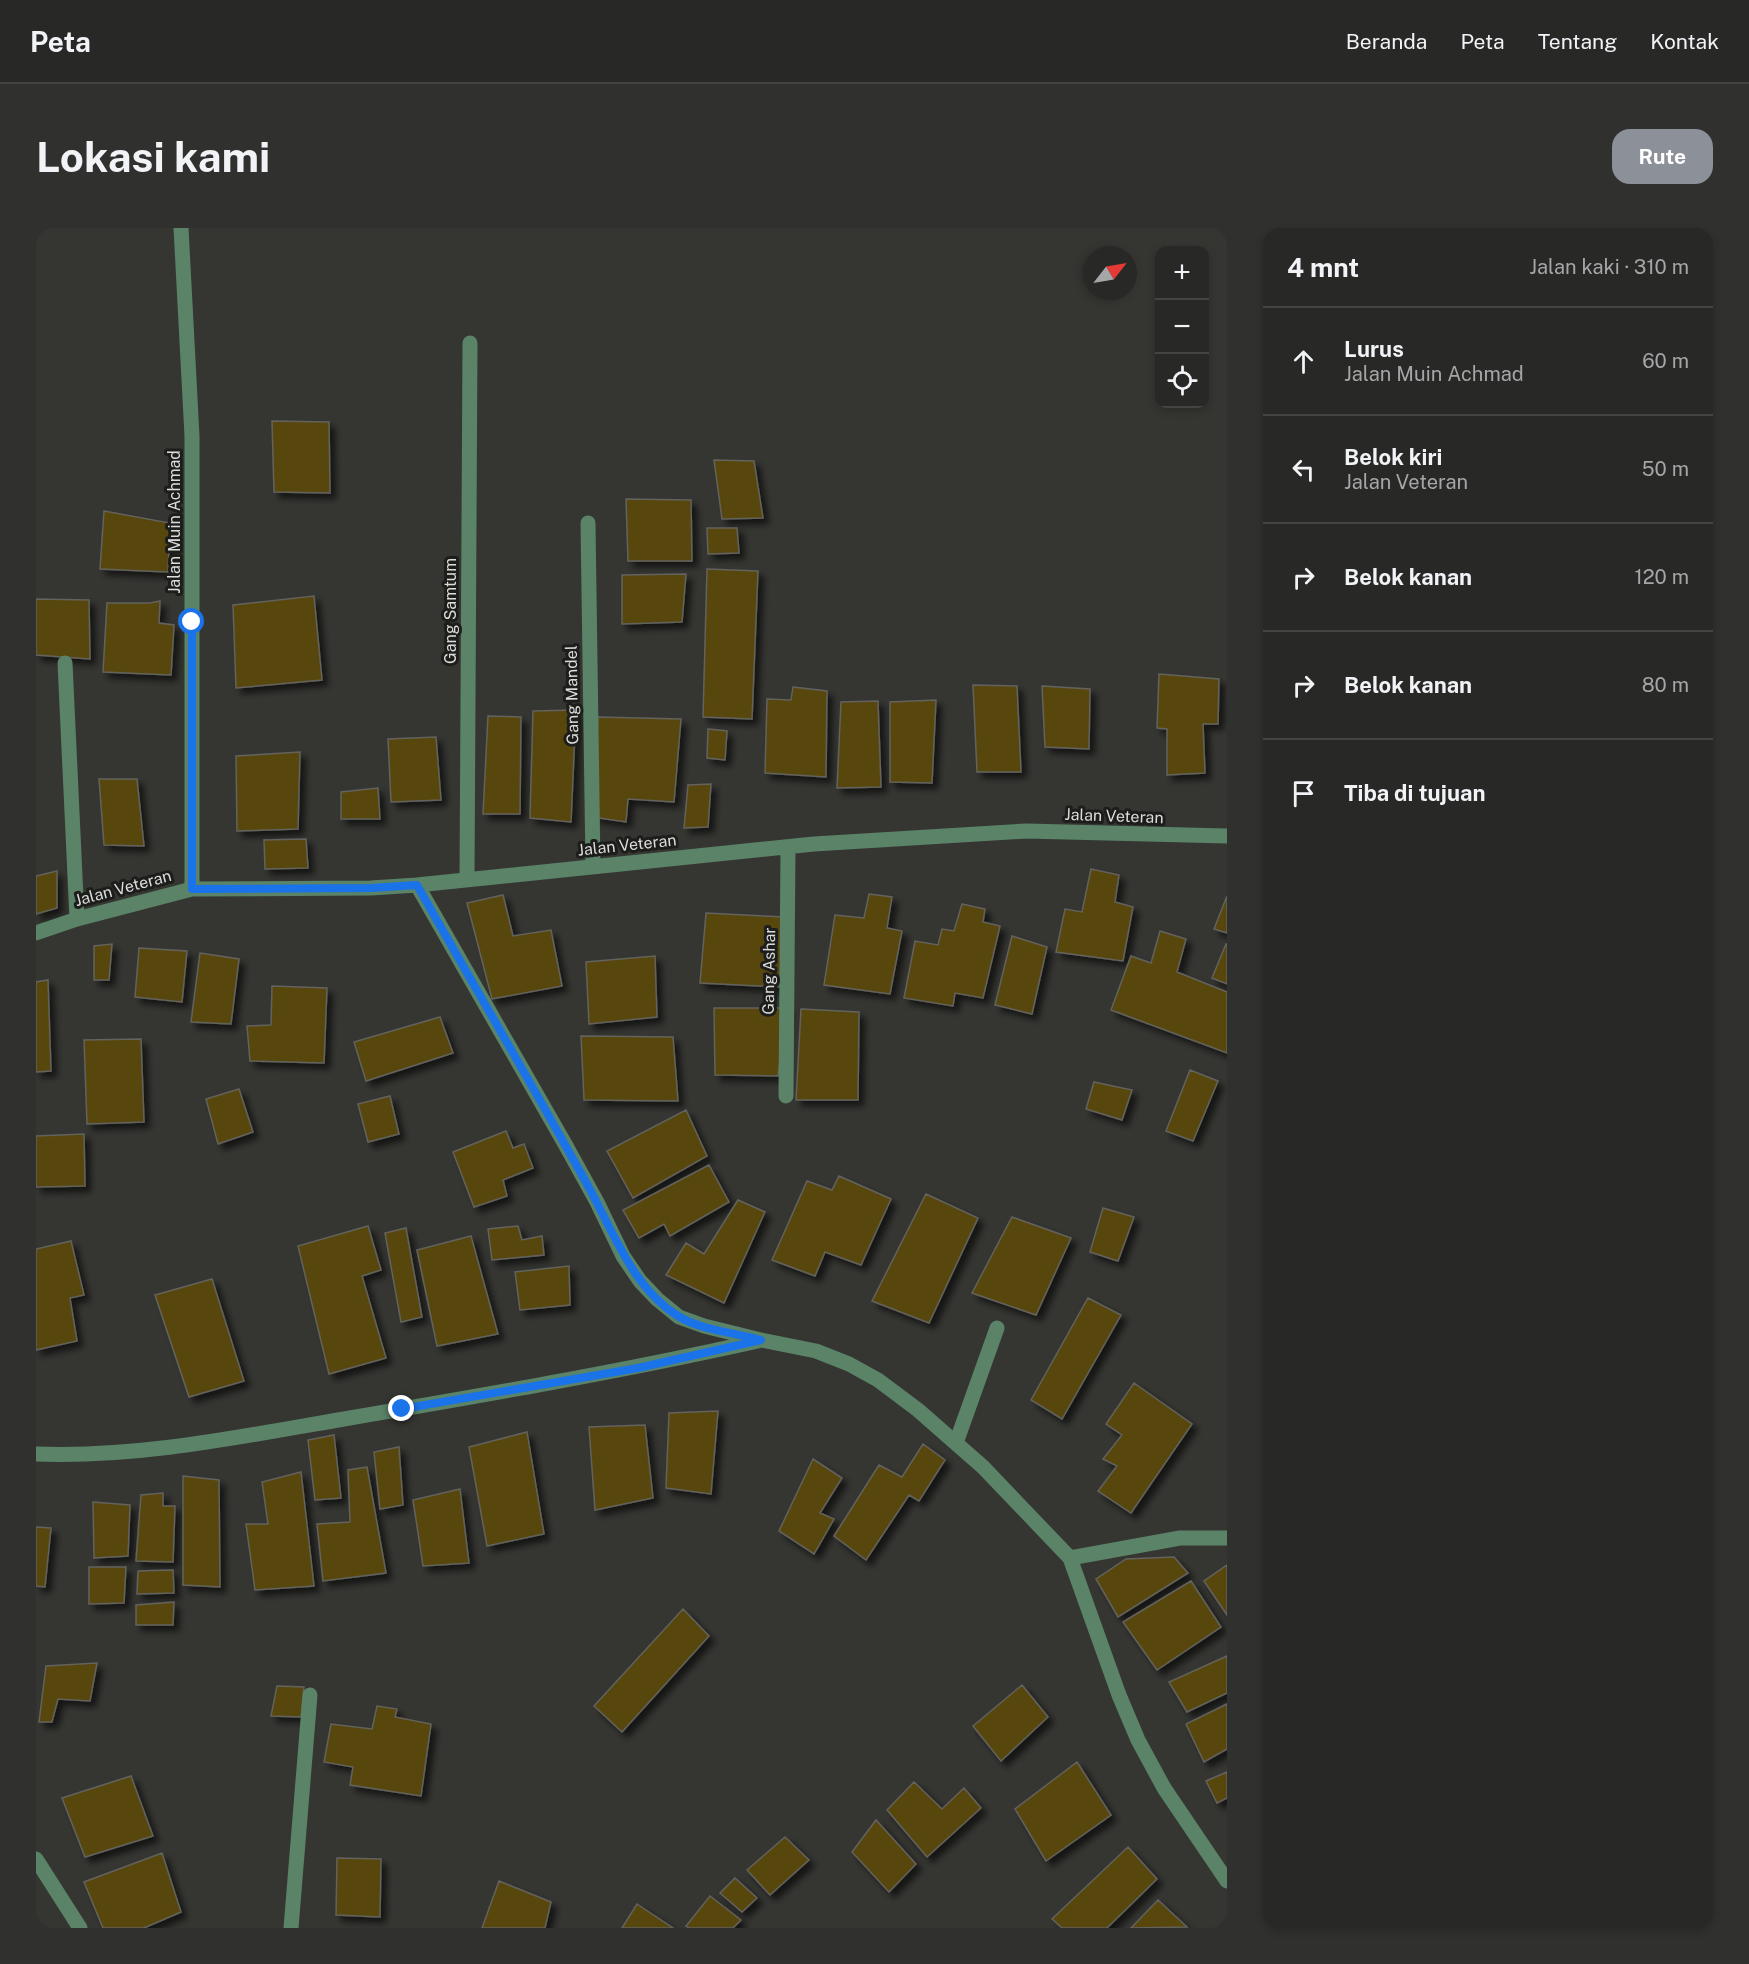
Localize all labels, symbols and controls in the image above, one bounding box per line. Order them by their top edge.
text: Peta [30,25,91,58]
text: Beranda [1346,29,1427,54]
text: Peta [1460,29,1505,54]
text: Tentang [1538,29,1617,54]
text: Kontak [1650,29,1719,54]
button: Rute [1612,129,1713,184]
text: Lokasi kami [36,132,270,181]
north arrow [1083,246,1137,300]
map controls [1155,246,1209,408]
button: + [1155,246,1209,300]
text: 4 mnt [1287,252,1359,283]
text: Jalan kaki · 310 m [1529,255,1689,279]
button: − [1155,300,1209,354]
text: Lurus [1344,336,1404,362]
icon: ahead [1287,345,1320,378]
text: 60 m [1642,349,1689,373]
button: locate [1155,354,1209,408]
text: Jalan Muin Achmad [1344,362,1524,386]
text: Belok kiri [1344,444,1442,470]
street label: Jalan Muin Achmad [165,450,184,594]
icon: left [1287,453,1320,486]
text: 50 m [1642,457,1689,481]
text: Jalan Veteran [1344,470,1468,494]
street label: Gang Samtum [441,558,460,664]
icon: right [1287,561,1320,594]
text: Belok kanan [1344,564,1472,590]
text: 120 m [1635,565,1689,589]
route start [178,608,204,634]
street label: Gang Mandel [562,645,582,745]
icon: right [1287,669,1320,702]
text: Belok kanan [1344,672,1472,698]
text: 80 m [1642,673,1689,697]
icon: arrive [1287,777,1320,810]
text: Tiba di tujuan [1344,780,1485,806]
street label: Jalan Veteran [1064,805,1164,827]
street label: Jalan Veteran [577,830,677,860]
street label: Jalan Veteran [73,866,173,910]
street label: Gang Ashar [759,927,779,1015]
route end [388,1395,414,1421]

